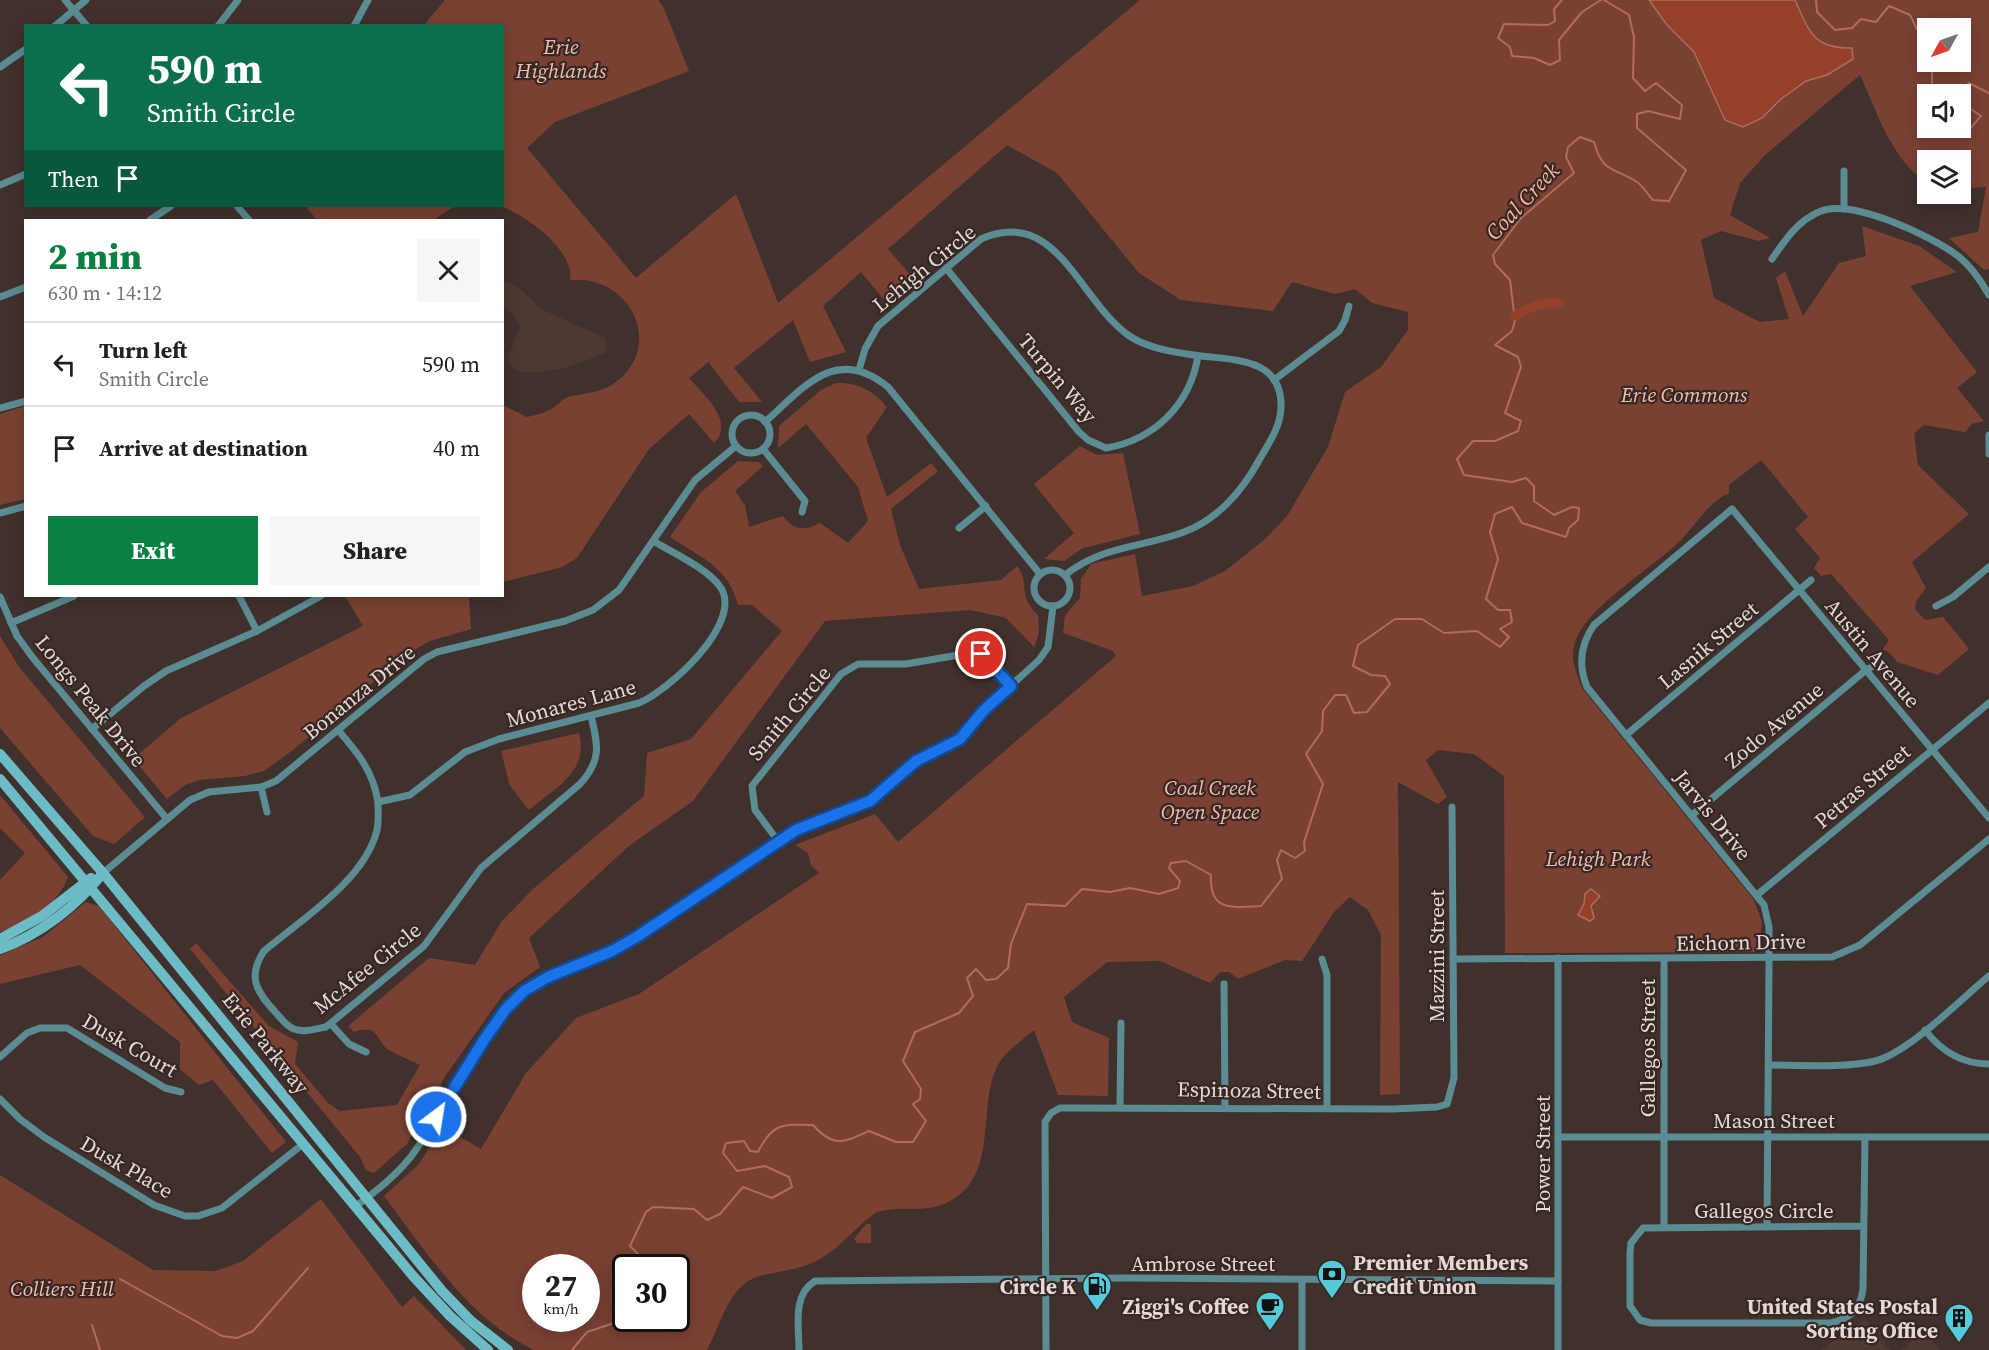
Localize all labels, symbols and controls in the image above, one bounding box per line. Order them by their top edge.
north arrow [1917,18,1971,72]
map controls [1917,18,1971,204]
park label: Erie Highlands [515,32,607,85]
text: 590 m [147,39,262,97]
icon: left [48,48,126,126]
button: sound [1917,84,1971,138]
text: Smith Circle [147,94,295,131]
button: layers [1917,150,1971,204]
water label: Coal Creek [1478,155,1566,246]
icon: arrive [111,162,144,195]
text: Then [48,164,99,194]
street label: Lehigh Circle [866,217,982,319]
text: 2 min [48,232,142,281]
button: close [417,239,480,302]
text: 630 m · 14:12 [48,279,162,307]
street label: Turpin Way [1012,327,1104,429]
text: Turn left [99,335,187,365]
icon: left [48,348,81,381]
text: 590 m [422,349,480,379]
text: Smith Circle [99,365,209,393]
park label: Erie Commons [1620,380,1748,409]
icon: arrive [48,432,81,465]
text: Arrive at destination [99,433,308,463]
text: 40 m [433,433,480,463]
button: Exit [48,516,258,585]
button: Share [270,516,480,585]
street label: Austin Avenue [1819,592,1927,714]
street label: Lasnik Street [1652,595,1764,695]
pin [955,628,1006,679]
street label: Longs Peak Drive [29,629,153,773]
icon: arrive [964,637,997,670]
street label: Bonanza Drive [297,638,421,746]
street label: Smith Circle [741,659,837,767]
street label: Monares Lane [503,672,639,734]
street label: Zodo Avenue [1719,675,1829,775]
street label: Petras Street [1808,737,1916,835]
street label: Jarvis Drive [1667,763,1758,866]
park label: Coal Creek Open Space [1161,773,1260,826]
park label: Lehigh Park [1545,844,1650,873]
street label: Mazzini Street [1422,889,1451,1022]
street label: McAfee Circle [307,915,427,1021]
street label: Eichorn Drive [1676,926,1806,958]
street label: Gallegos Street [1633,978,1662,1117]
street label: Erie Parkway [216,986,316,1100]
street label: Dusk Court [77,1006,183,1084]
street label: Espinoza Street [1177,1074,1321,1106]
position arrow [404,1085,468,1149]
street label: Power Street [1528,1095,1557,1213]
street label: Mason Street [1713,1106,1835,1135]
street label: Dusk Place [75,1129,179,1205]
street label: Gallegos Circle [1694,1196,1834,1225]
place label: Premier Members Credit Union [1353,1248,1529,1301]
street label: Ambrose Street [1131,1249,1275,1278]
speed limit sign: 30 [612,1254,690,1332]
bank icon: Premier Members Credit Union [1316,1258,1348,1300]
text: 27 [545,1265,577,1306]
fuel station icon: Circle K [1081,1270,1113,1312]
place label: Circle K [1000,1272,1076,1301]
park label: Colliers Hill [10,1274,114,1303]
cafe icon: Ziggi's Coffee [1254,1290,1286,1332]
place label: Ziggi's Coffee [1122,1292,1249,1321]
place label: United States Postal Sorting Office [1747,1292,1938,1345]
text: km/h [543,1298,579,1319]
building icon: United States Postal Sorting Office [1943,1302,1975,1344]

